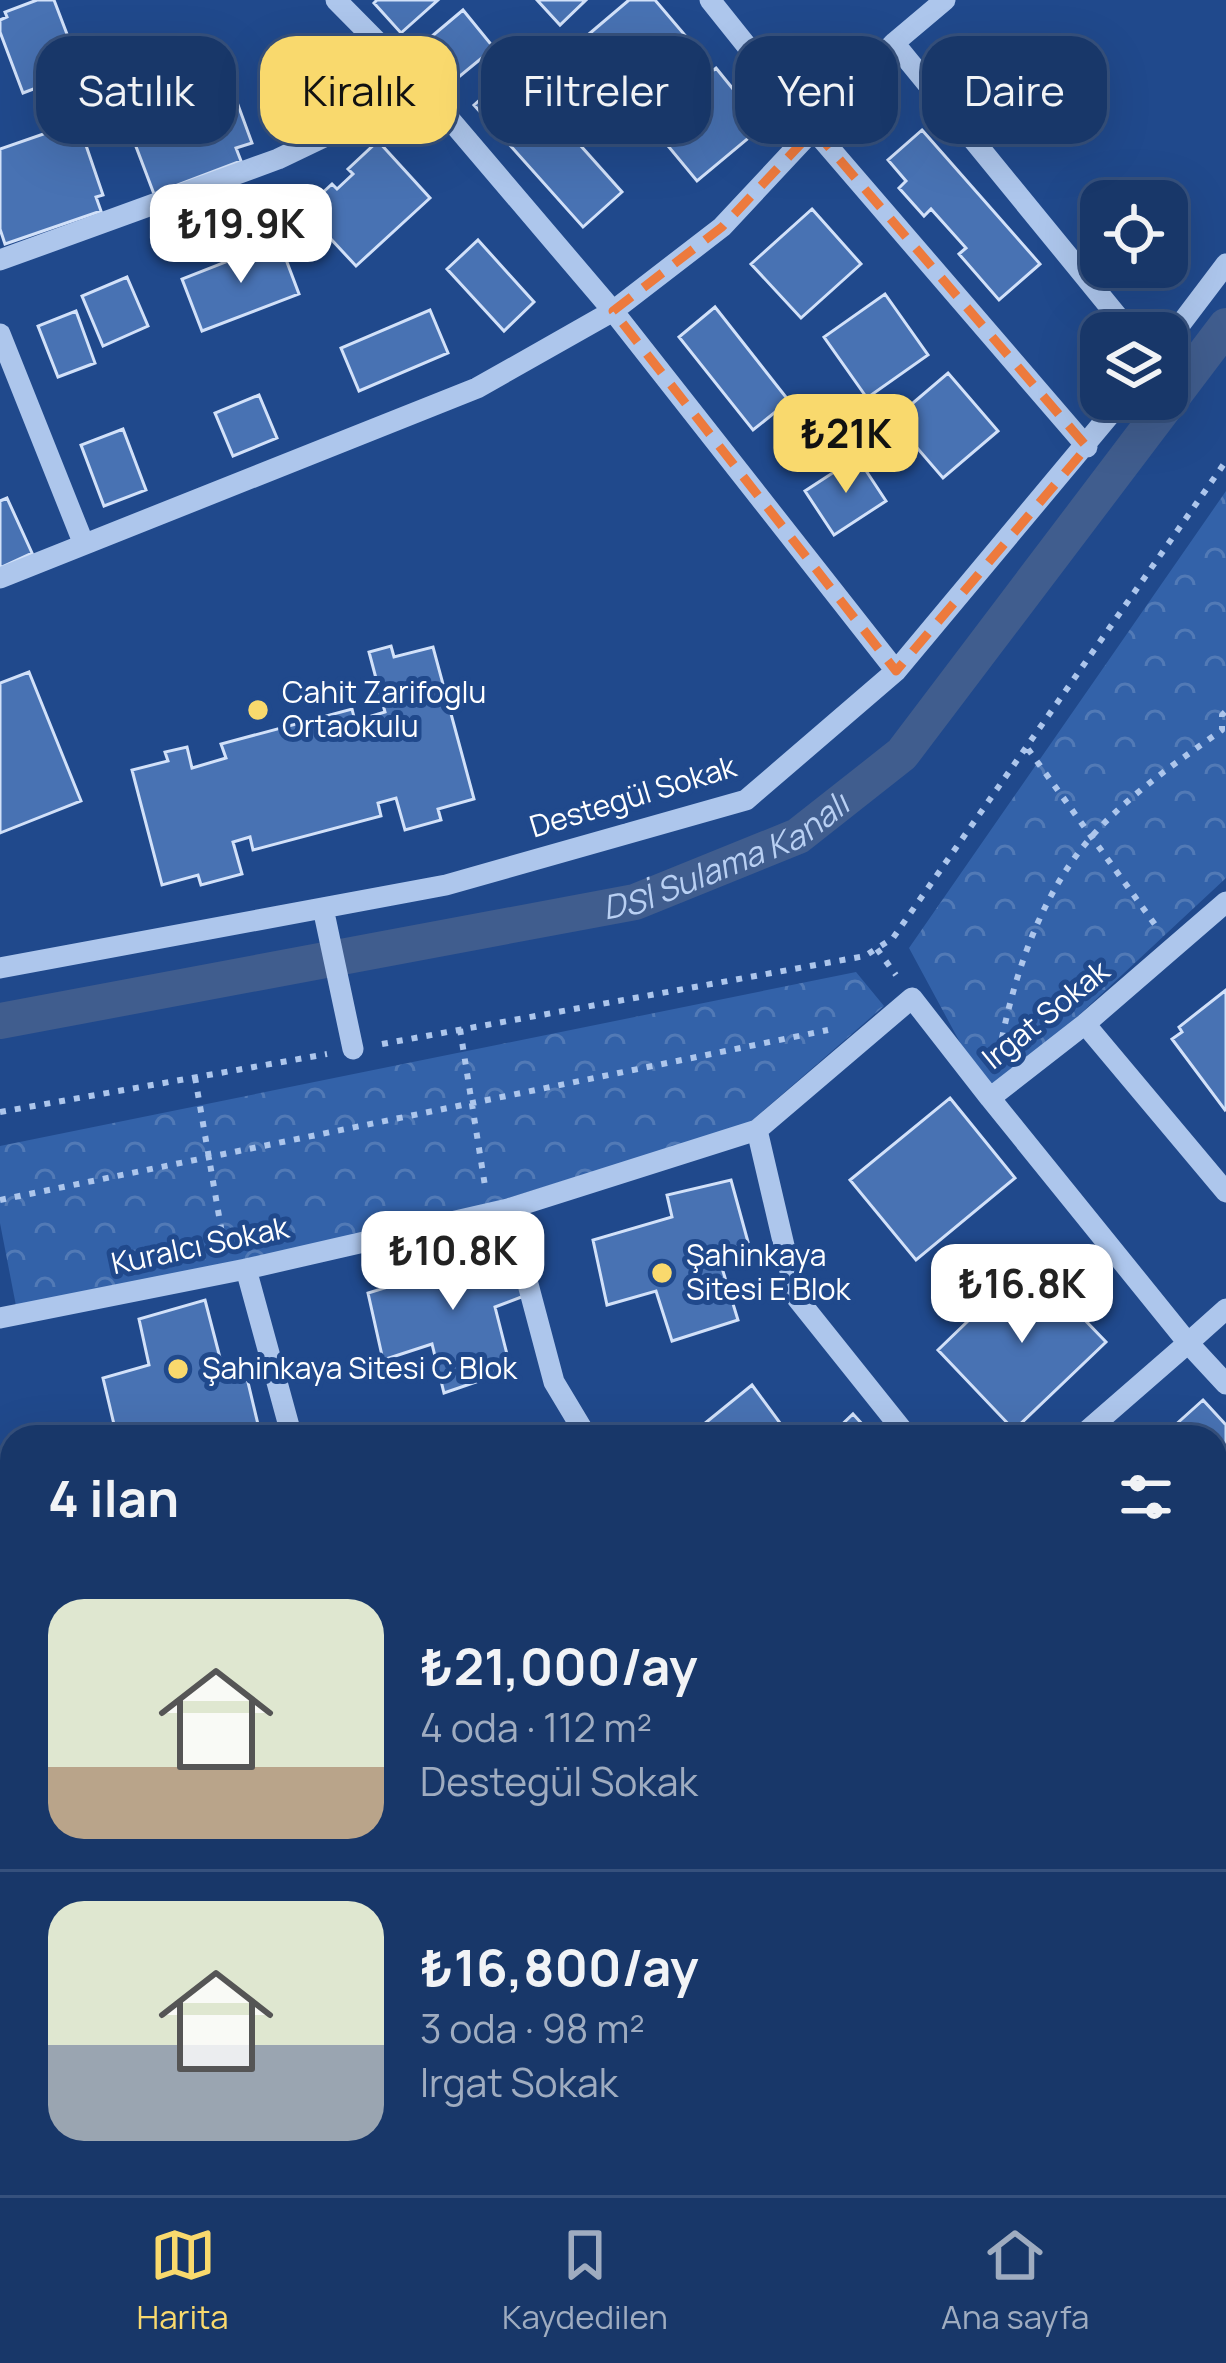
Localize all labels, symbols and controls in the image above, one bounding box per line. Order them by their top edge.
chip: Satılık [36,36,236,144]
chip: Kiralık [260,36,457,144]
chip: Filtreler [481,36,711,144]
chip: Yeni [735,36,898,144]
chip: Daire [922,36,1107,144]
map controls [1080,180,1188,420]
button: locate [1080,180,1188,288]
pin: ₺19.9K [143,184,339,286]
text: ₺19.9K [177,196,305,250]
button: layers [1080,312,1188,420]
pin: ₺21K [775,394,917,496]
text: ₺21K [800,406,892,460]
place label: Cahit Zarifoglu Ortaokulu [282,671,486,746]
marker: Cahit Zarifoglu Ortaokulu [245,697,271,723]
street label: Destegül Sokak [524,744,742,846]
water label: DSİ Sulama Kanalı [599,780,859,930]
street label: Irgat Sokak [973,949,1118,1078]
street label: Kuralcı Sokak [107,1206,293,1283]
pin: ₺10.8K [355,1211,551,1313]
text: ₺10.8K [388,1223,518,1277]
place label: Şahinkaya Sitesi E Blok [686,1234,851,1309]
pin: ₺16.8K [924,1244,1120,1346]
text: ₺16.8K [958,1256,1086,1310]
marker: Şahinkaya Sitesi E Blok [649,1260,675,1286]
place label: Şahinkaya Sitesi C Blok [202,1347,518,1388]
marker: Şahinkaya Sitesi C Blok [165,1356,191,1382]
text: 4 ilan [48,1463,179,1532]
icon: filters [1113,1464,1179,1530]
text: ₺21,000/ay [420,1631,697,1700]
icon: home [144,1647,288,1791]
text: 4 oda · 112 m² [420,1700,652,1754]
text: Destegül Sokak [420,1754,698,1808]
text: ₺16,800/ay [420,1932,698,2001]
icon: home [144,1949,288,2093]
text: 3 oda · 98 m² [420,2001,645,2055]
text: Irgat Sokak [420,2055,618,2109]
tab: Harita [137,2222,229,2339]
tab: Kaydedilen [502,2222,668,2339]
tab: Ana sayfa [941,2222,1089,2339]

